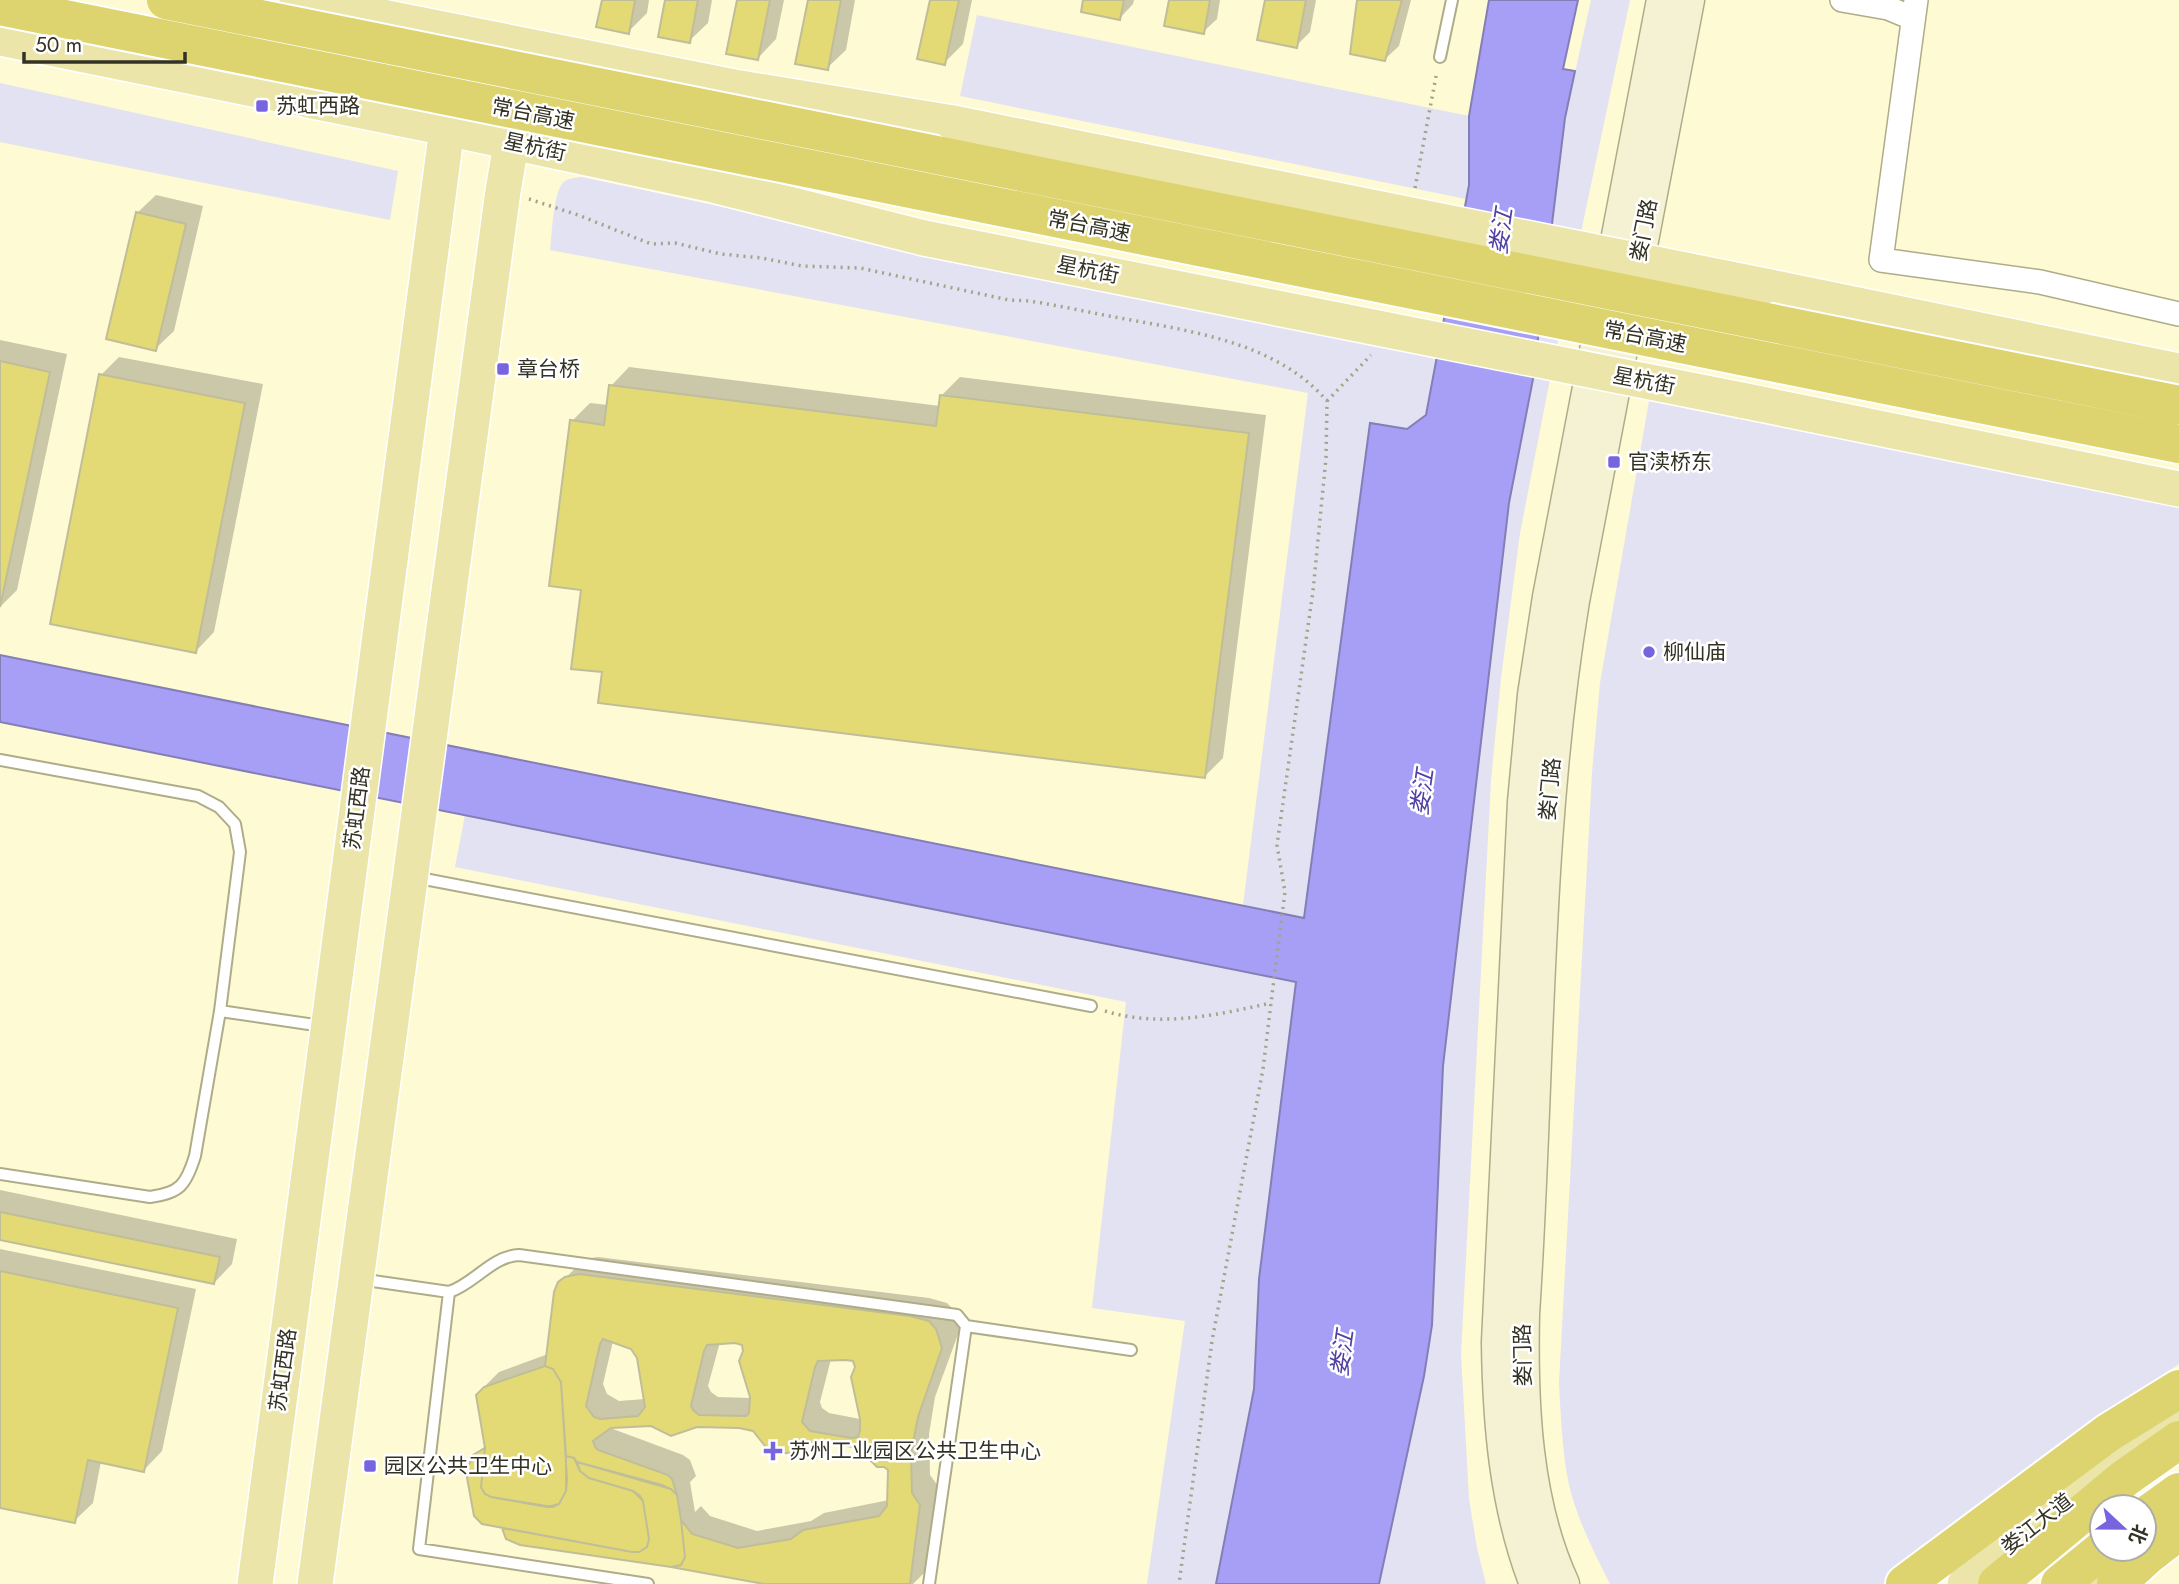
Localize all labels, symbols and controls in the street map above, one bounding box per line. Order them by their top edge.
scale bar [24,21,186,65]
text: 50 m [35,30,82,60]
place label: 苏虹西路 [276,91,360,121]
street label: 常台高速 [489,91,577,137]
marker: 苏虹西路 [254,98,270,114]
street label: 星杭街 [501,126,569,168]
street label: 娄门路 [1623,196,1665,264]
street label: 常台高速 [1045,203,1133,249]
water label: 娄江 [1481,203,1521,256]
street label: 星杭街 [1054,249,1122,291]
street label: 常台高速 [1601,314,1689,360]
place label: 章台桥 [517,354,580,384]
street label: 星杭街 [1610,360,1678,402]
marker: 章台桥 [495,361,511,377]
place label: 官渎桥东 [1628,447,1712,477]
marker: 官渎桥东 [1606,454,1622,470]
place label: 柳仙庙 [1663,637,1726,667]
marker: 柳仙庙 [1641,644,1657,660]
street label: 娄门路 [1532,756,1568,822]
street label: 苏虹西路 [337,764,377,852]
water label: 娄江 [1402,764,1442,817]
street label: 娄门路 [1507,1323,1539,1387]
water label: 娄江 [1322,1325,1362,1378]
street label: 苏虹西路 [262,1326,304,1414]
place label: 苏州工业园区公共卫生中心 [789,1436,1041,1466]
marker: 苏州工业园区公共卫生中心 [763,1441,783,1461]
place label: 园区公共卫生中心 [384,1451,552,1481]
marker: 园区公共卫生中心 [362,1458,378,1474]
street label: 娄江大道 [1995,1486,2079,1562]
north arrow [2088,1493,2158,1563]
text: 北 [2122,1520,2154,1548]

